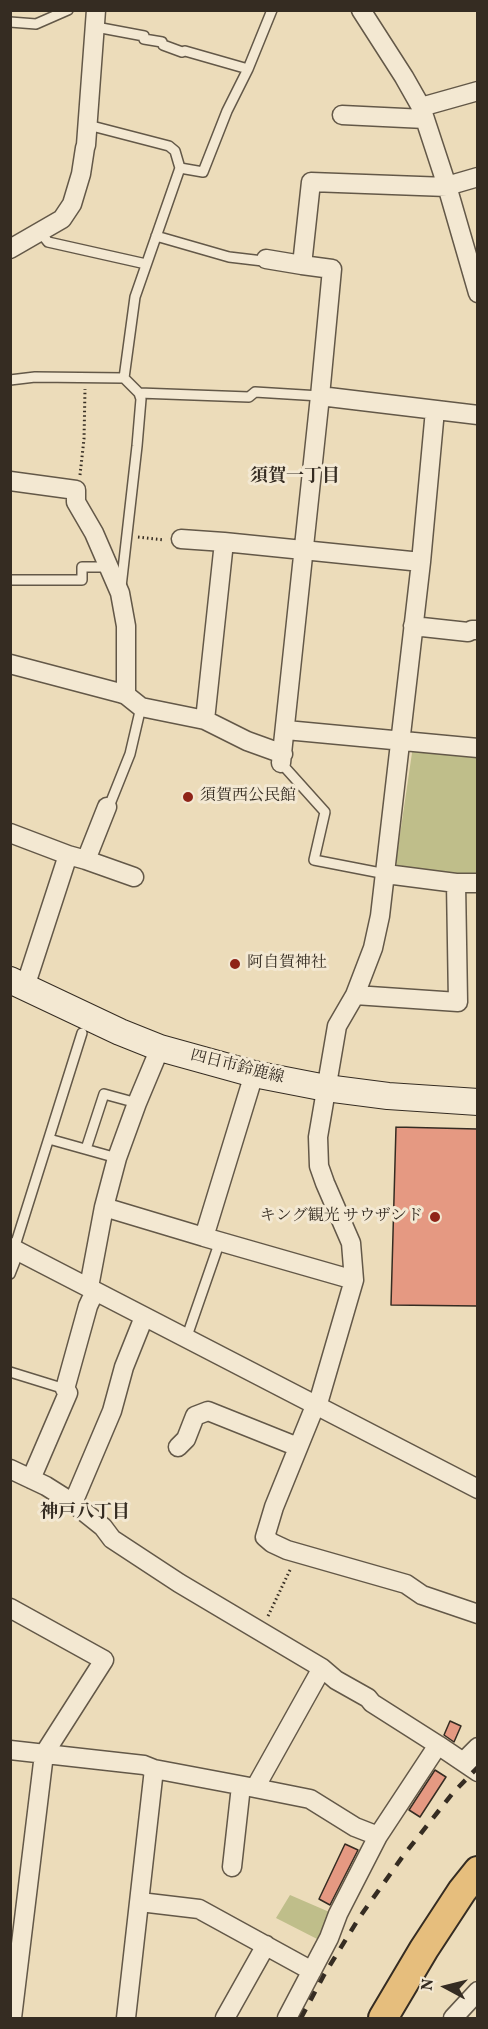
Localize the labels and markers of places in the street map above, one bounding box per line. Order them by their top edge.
place label: 須賀西公民館 [200,787,296,807]
marker: 須賀西公民館 [181,790,195,804]
place label: 阿自賀神社 [247,954,327,974]
marker: 阿自賀神社 [228,957,242,971]
place label: キング観光 サウザンド [260,1207,423,1227]
marker: キング観光 サウザンド [428,1210,442,1224]

